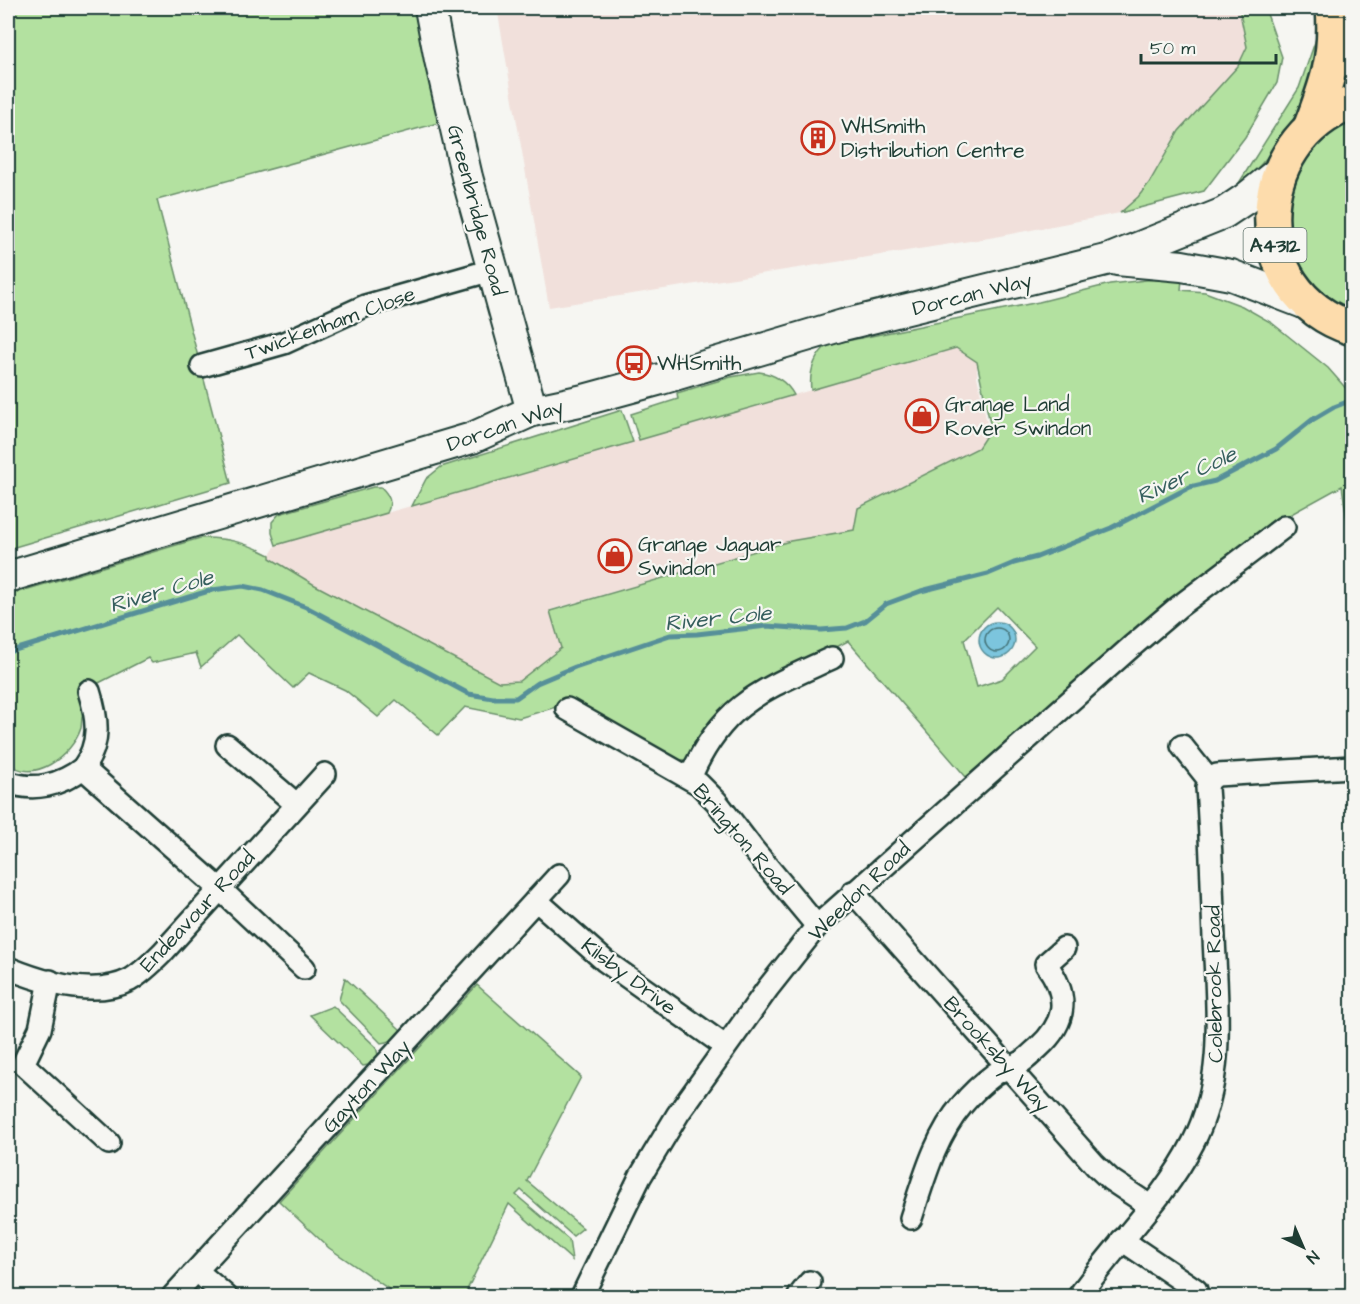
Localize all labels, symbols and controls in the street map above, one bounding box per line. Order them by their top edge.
scale bar [1141,27,1276,65]
text: 50 m [1150,36,1195,61]
place label: WHSmith Distribution Centre [841,112,1025,165]
building icon: WHSmith Distribution Centre [800,120,836,156]
street label: Greenbridge Road [438,122,513,299]
road number: A4312 [1244,228,1306,262]
street label: Dorcan Way [909,266,1036,325]
street label: Twickenham Close [241,279,419,368]
bus stop icon: WHSmith [616,345,652,381]
place label: WHSmith [657,349,742,378]
place label: Grange Land Rover Swindon [945,390,1091,443]
street label: Dorcan Way [443,392,569,461]
shop icon: Grange Land Rover Swindon [904,398,940,434]
water label: River Cole [1132,438,1242,512]
place label: Grange Jaguar Swindon [638,530,782,583]
shop icon: Grange Jaguar Swindon [597,538,633,574]
water label: River Cole [106,562,218,621]
water label: River Cole [664,597,774,639]
street label: Brington Road [685,778,799,903]
street label: Weedon Road [802,835,917,948]
street label: Endeavour Road [133,844,262,979]
street label: Colebrook Road [1199,905,1230,1063]
street label: Kilsby Drive [574,931,682,1023]
street label: Brooksby Way [935,990,1057,1120]
street label: Gayton Way [316,1033,419,1141]
north arrow [1273,1217,1333,1277]
text: N [1301,1246,1324,1268]

